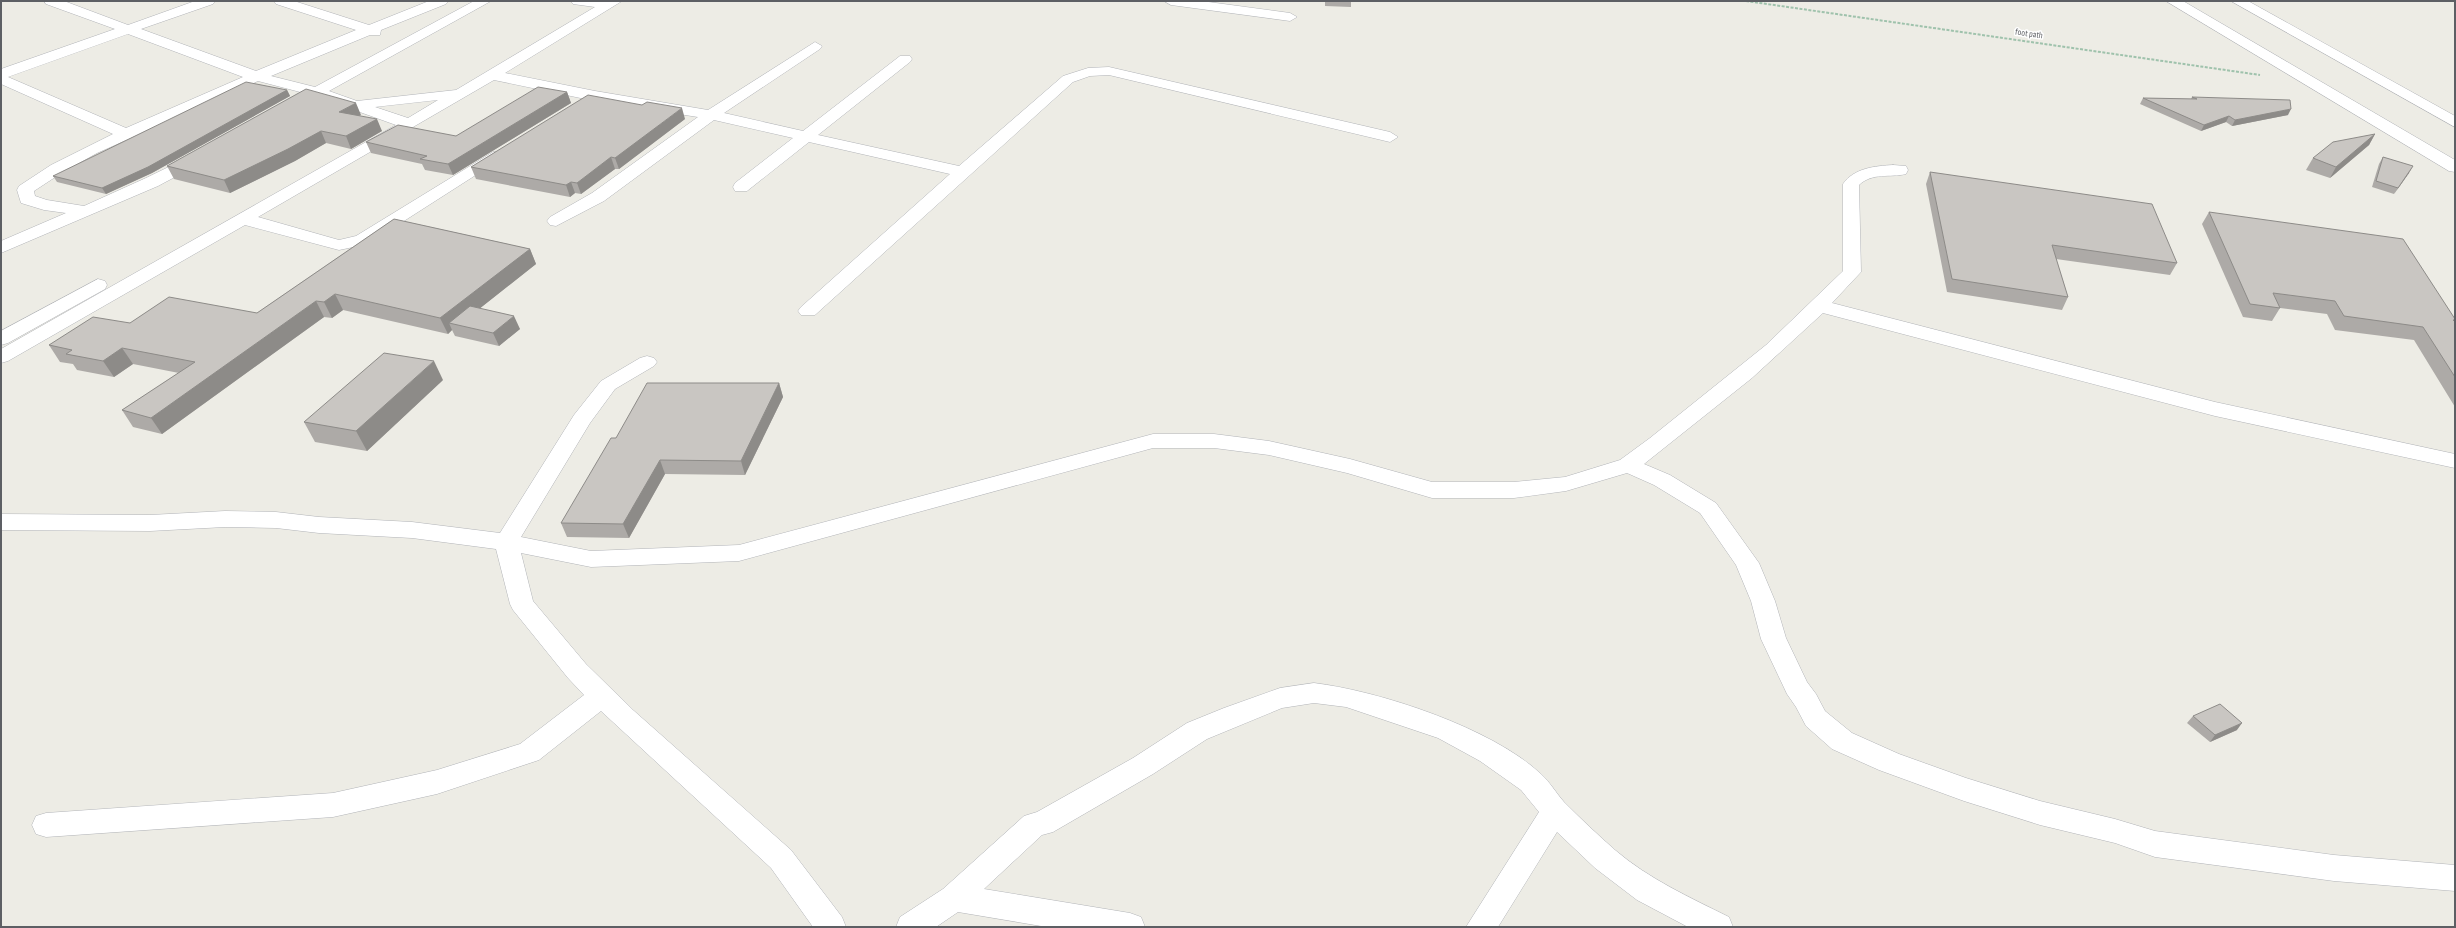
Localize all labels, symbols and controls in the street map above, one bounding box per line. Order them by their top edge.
street label: foot path [2014,27,2044,41]

